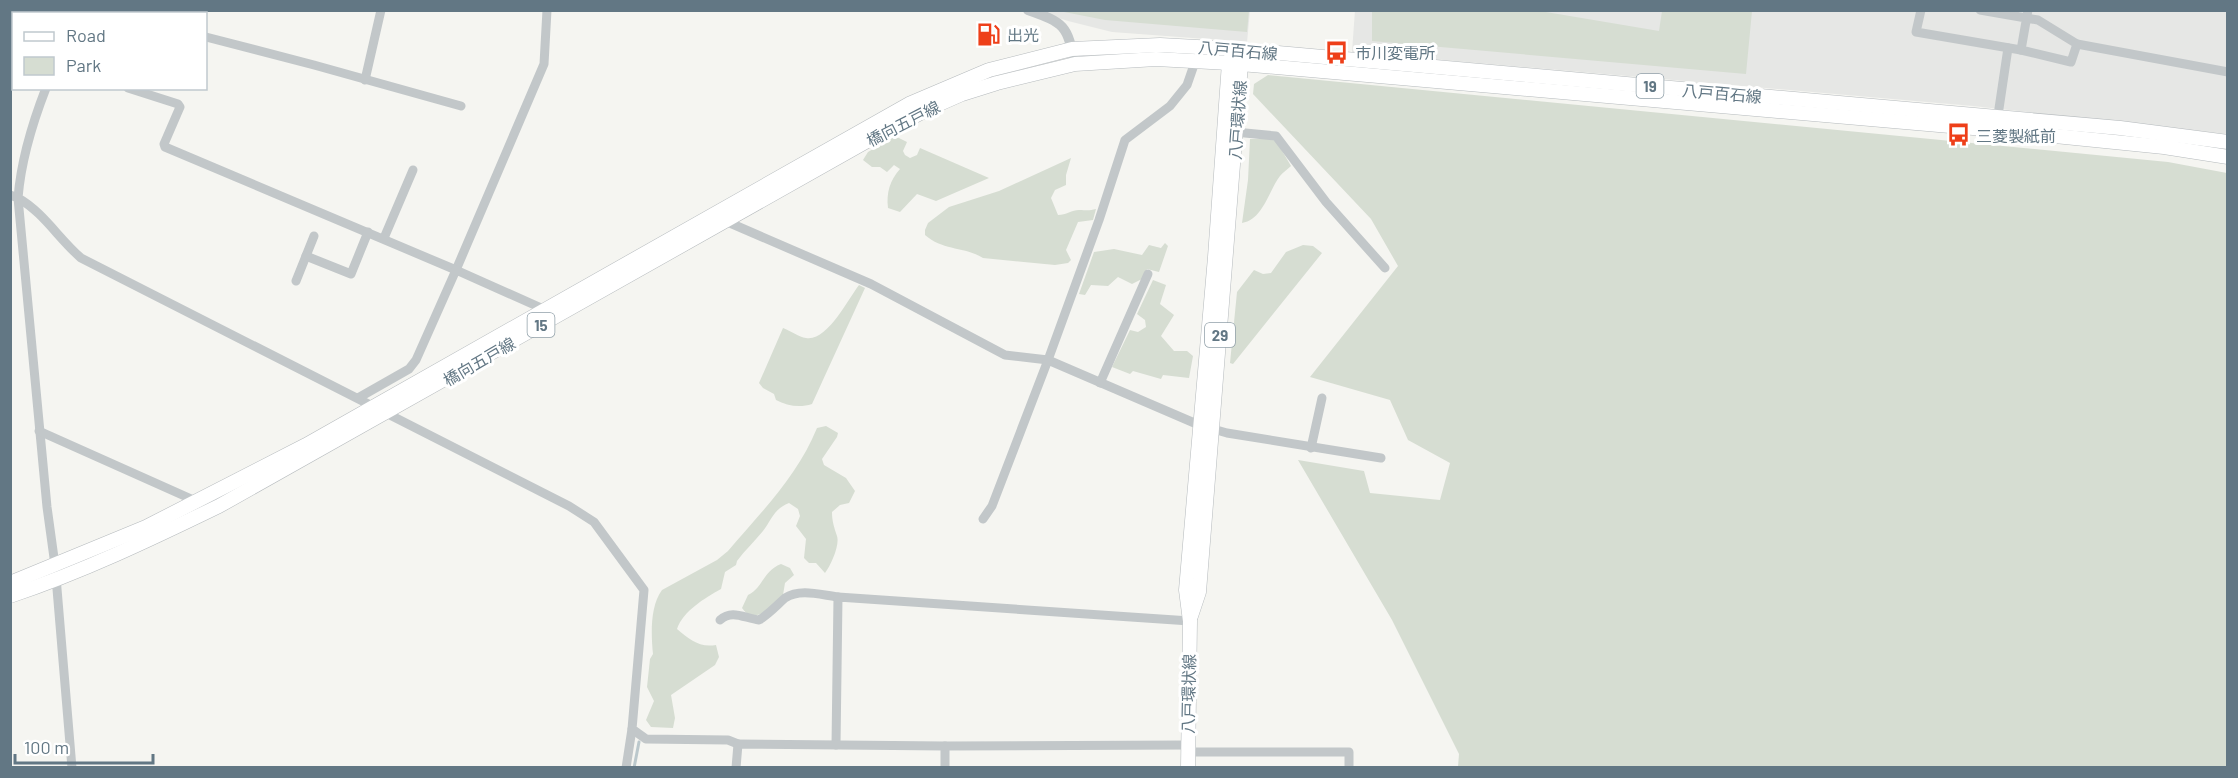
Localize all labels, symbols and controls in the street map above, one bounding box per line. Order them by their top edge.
legend [12,12,207,90]
fuel station icon: 出光 [976,21,1002,47]
text: Road [66,24,106,46]
place label: 出光 [1007,25,1039,44]
street label: 八戸百石線 [1197,37,1279,63]
bus stop icon: 市川変電所 [1324,39,1350,65]
place label: 市川変電所 [1355,43,1435,62]
text: Park [66,54,101,76]
road number: 19 [1636,74,1664,98]
street label: 八戸環状線 [1225,79,1249,161]
street label: 八戸百石線 [1681,80,1763,106]
street label: 橋向五戸線 [863,96,943,150]
bus stop icon: 三菱製紙前 [1945,122,1971,148]
place label: 三菱製紙前 [1976,126,2056,145]
road number: 15 [528,313,554,337]
road number: 29 [1205,323,1235,347]
street label: 橋向五戸線 [440,333,518,389]
street label: 八戸環状線 [1178,654,1198,734]
scale bar [15,727,153,765]
text: 100 m [24,736,69,758]

